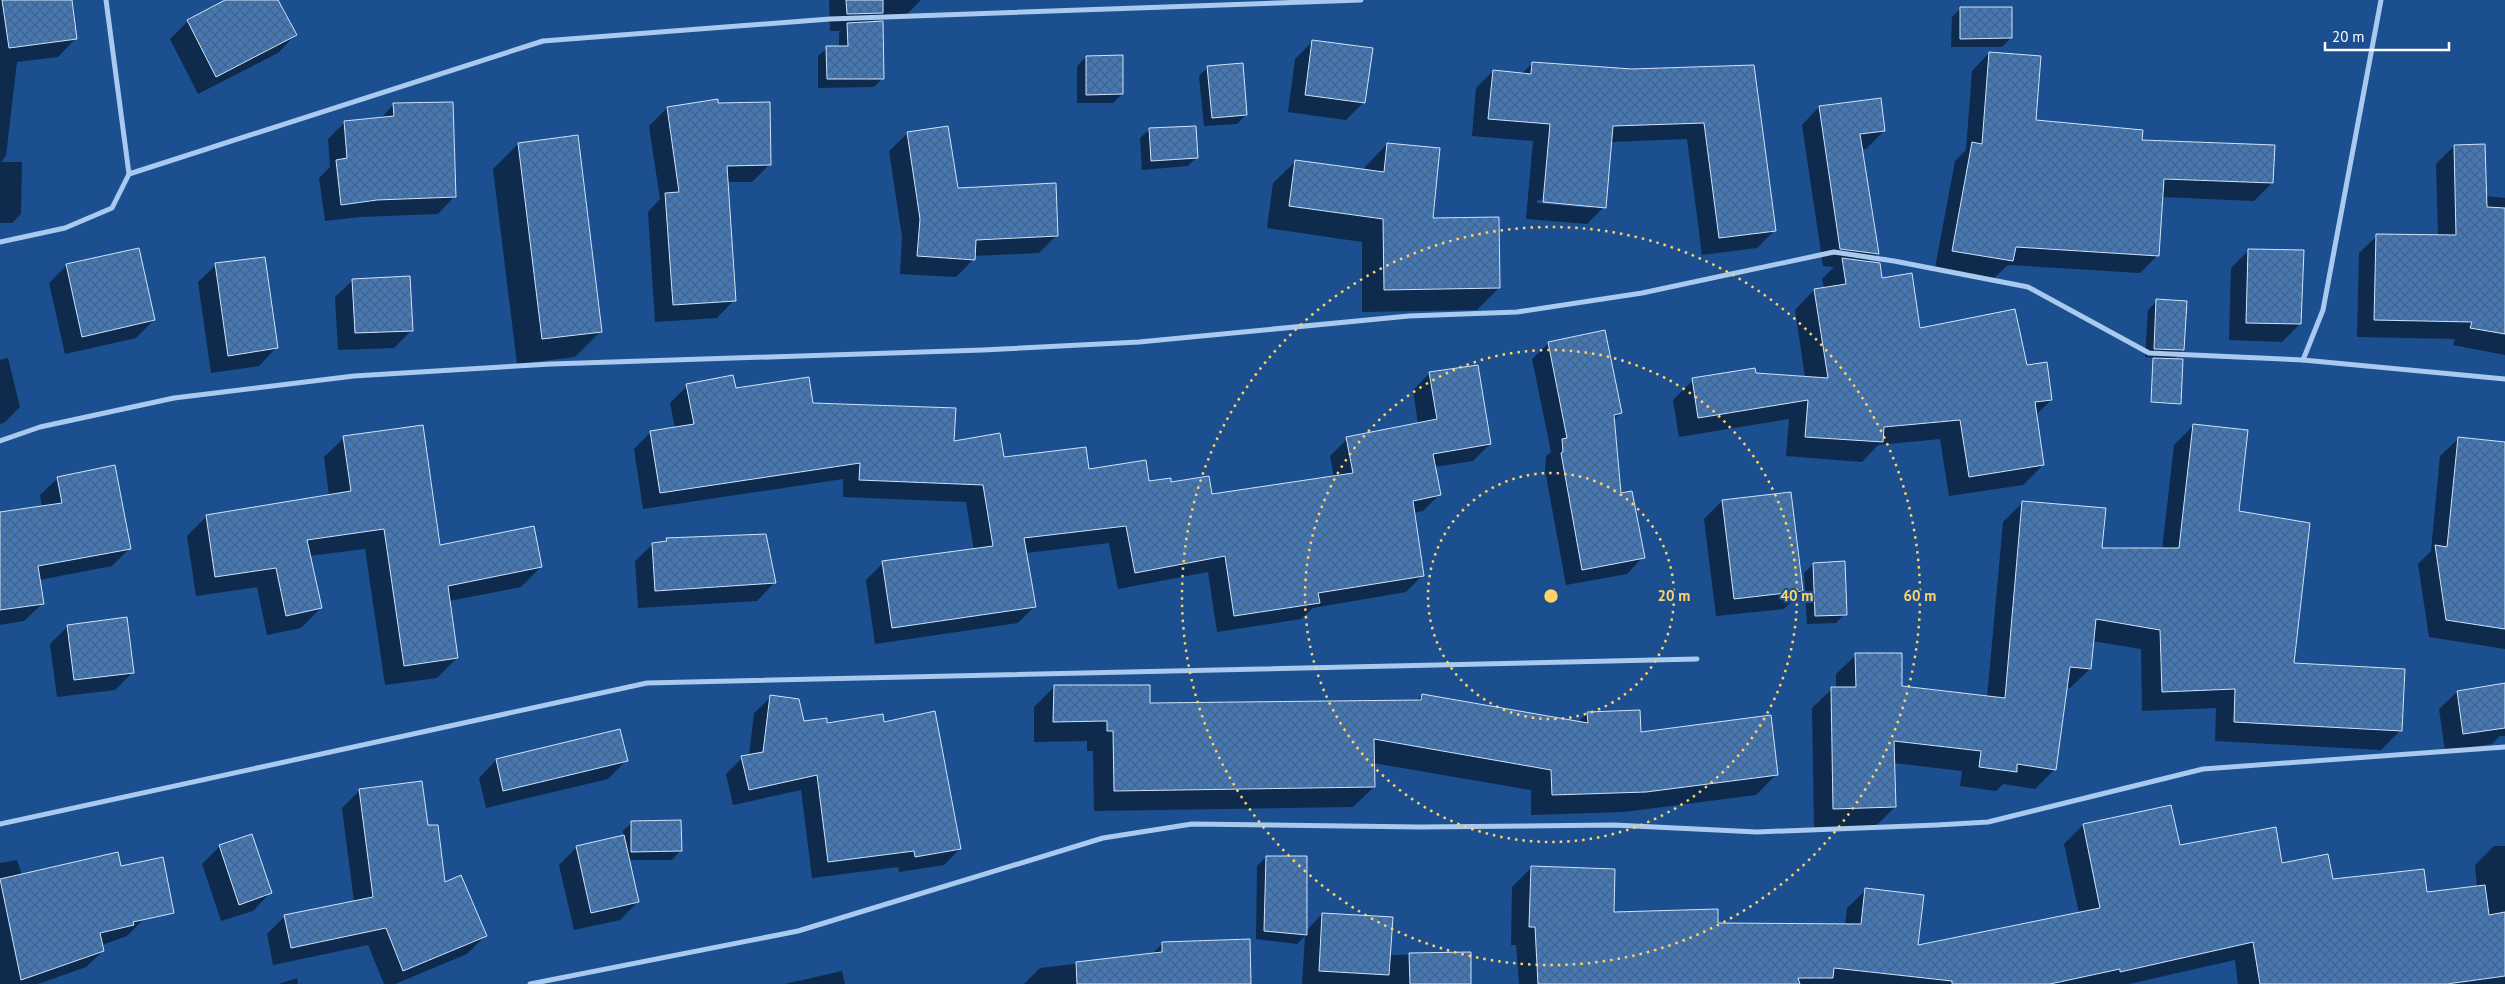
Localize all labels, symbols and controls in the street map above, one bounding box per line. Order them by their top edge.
scale bar [2325,20,2449,52]
text: 20 m [2332,27,2365,46]
text: 20 m [1658,586,1690,605]
text: 40 m [1781,586,1813,605]
text: 60 m [1904,586,1936,605]
centre of rings [1542,587,1560,605]

